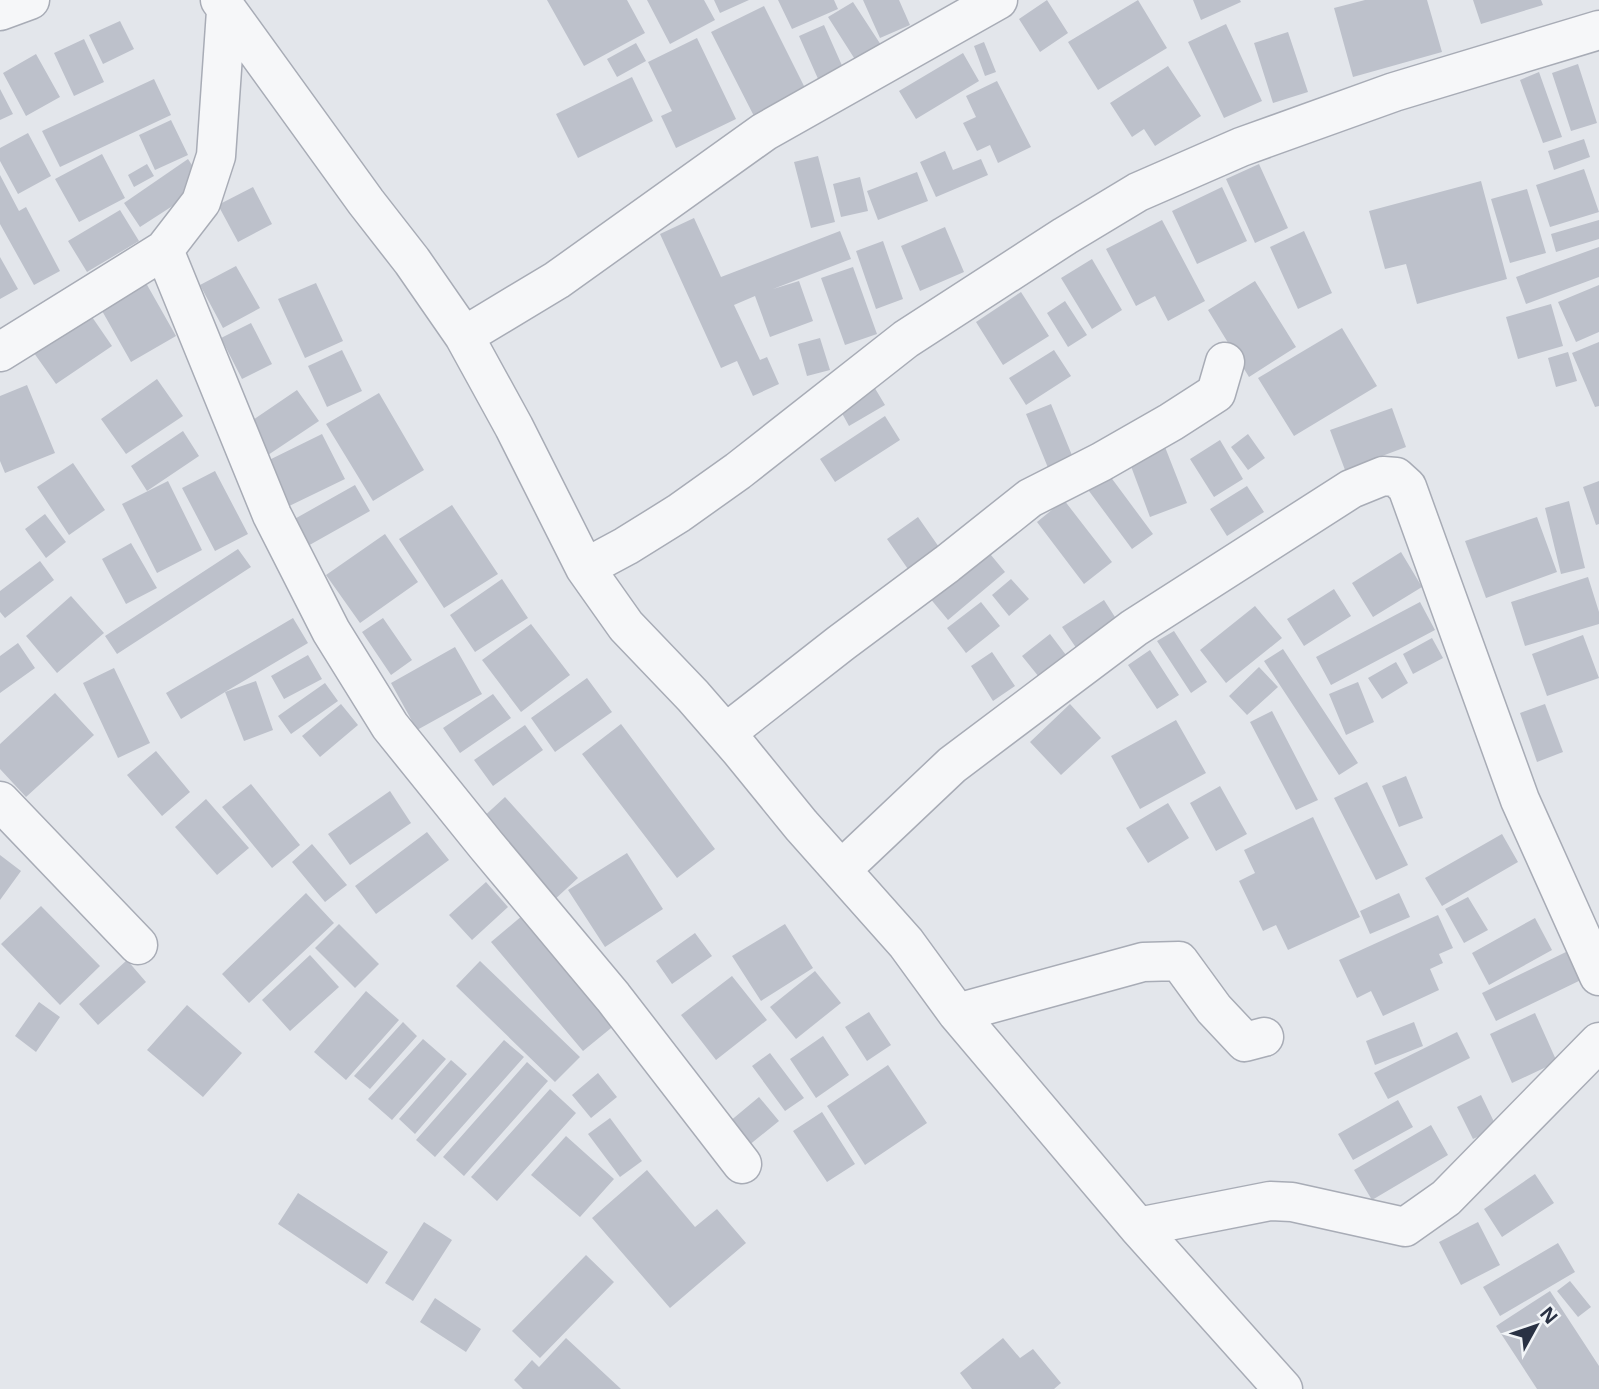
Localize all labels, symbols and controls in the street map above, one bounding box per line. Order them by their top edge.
north arrow [1501,1291,1571,1361]
text: N [1534,1301,1564,1329]

